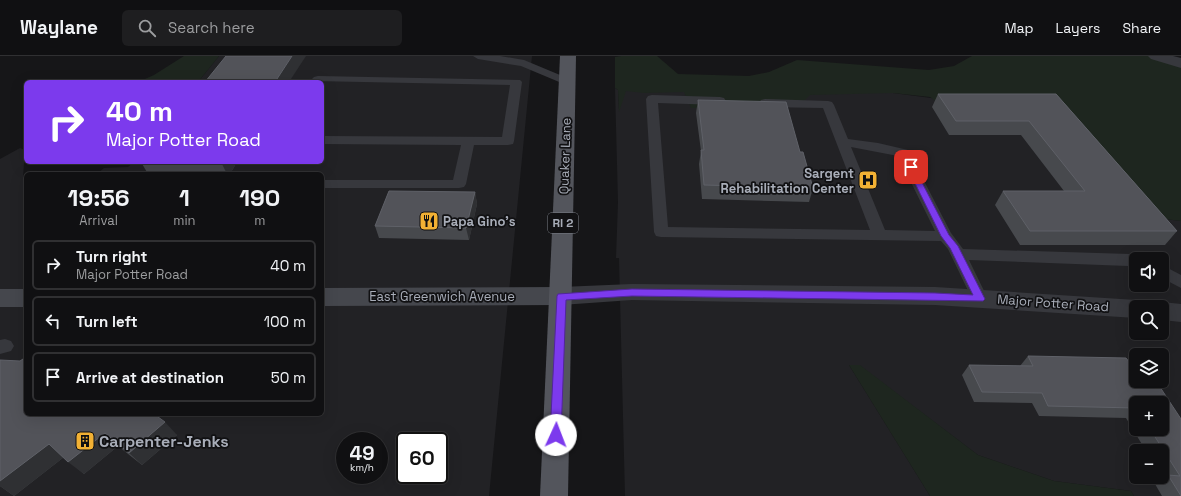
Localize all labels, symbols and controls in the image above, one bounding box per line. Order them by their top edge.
search box [122,10,402,46]
text: Waylane [20,15,98,40]
icon: search [136,17,158,39]
text: Search here [168,18,255,37]
text: Map [1004,19,1034,37]
text: Layers [1056,19,1100,37]
text: Share [1122,19,1161,37]
text: 40 m [106,93,173,129]
icon: right [40,96,92,148]
street label: Quaker Lane [555,117,575,195]
text: Major Potter Road [106,128,261,151]
pin [894,150,928,184]
icon: arrive [900,156,922,178]
place label: Sargent Rehabilitation Center [720,165,854,197]
hospital icon: Sargent Rehabilitation Center [857,169,879,191]
text: 19:56 [68,182,130,213]
text: 1 [179,182,190,213]
text: 190 [239,182,280,213]
restaurant icon: Papa Gino's [418,210,440,232]
text: Arrival [79,212,118,229]
text: min [173,212,196,229]
text: m [254,212,265,229]
place label: Papa Gino's [443,213,516,230]
road number: RI 2 [548,213,578,233]
text: Turn right [76,247,147,266]
map controls [1129,252,1169,484]
button: sound [1129,252,1169,292]
icon: right [42,254,64,276]
text: 40 m [270,256,306,275]
text: Major Potter Road [76,266,188,283]
street label: East Greenwich Avenue [369,288,515,305]
street label: Major Potter Road [997,291,1109,315]
button: search [1129,300,1169,340]
icon: left [42,310,64,332]
text: Turn left [76,312,138,331]
text: 100 m [264,312,306,331]
button: layers [1129,348,1169,388]
icon: arrive [42,366,64,388]
text: Arrive at destination [76,368,224,387]
text: 50 m [271,368,306,387]
button: + [1129,396,1169,436]
position arrow [535,414,577,456]
building icon: Carpenter-Jenks [74,430,96,452]
place label: Carpenter-Jenks [99,431,229,452]
speed limit sign: 60 [396,432,448,484]
text: 49 [349,440,375,466]
button: − [1129,444,1169,484]
text: km/h [350,461,374,474]

